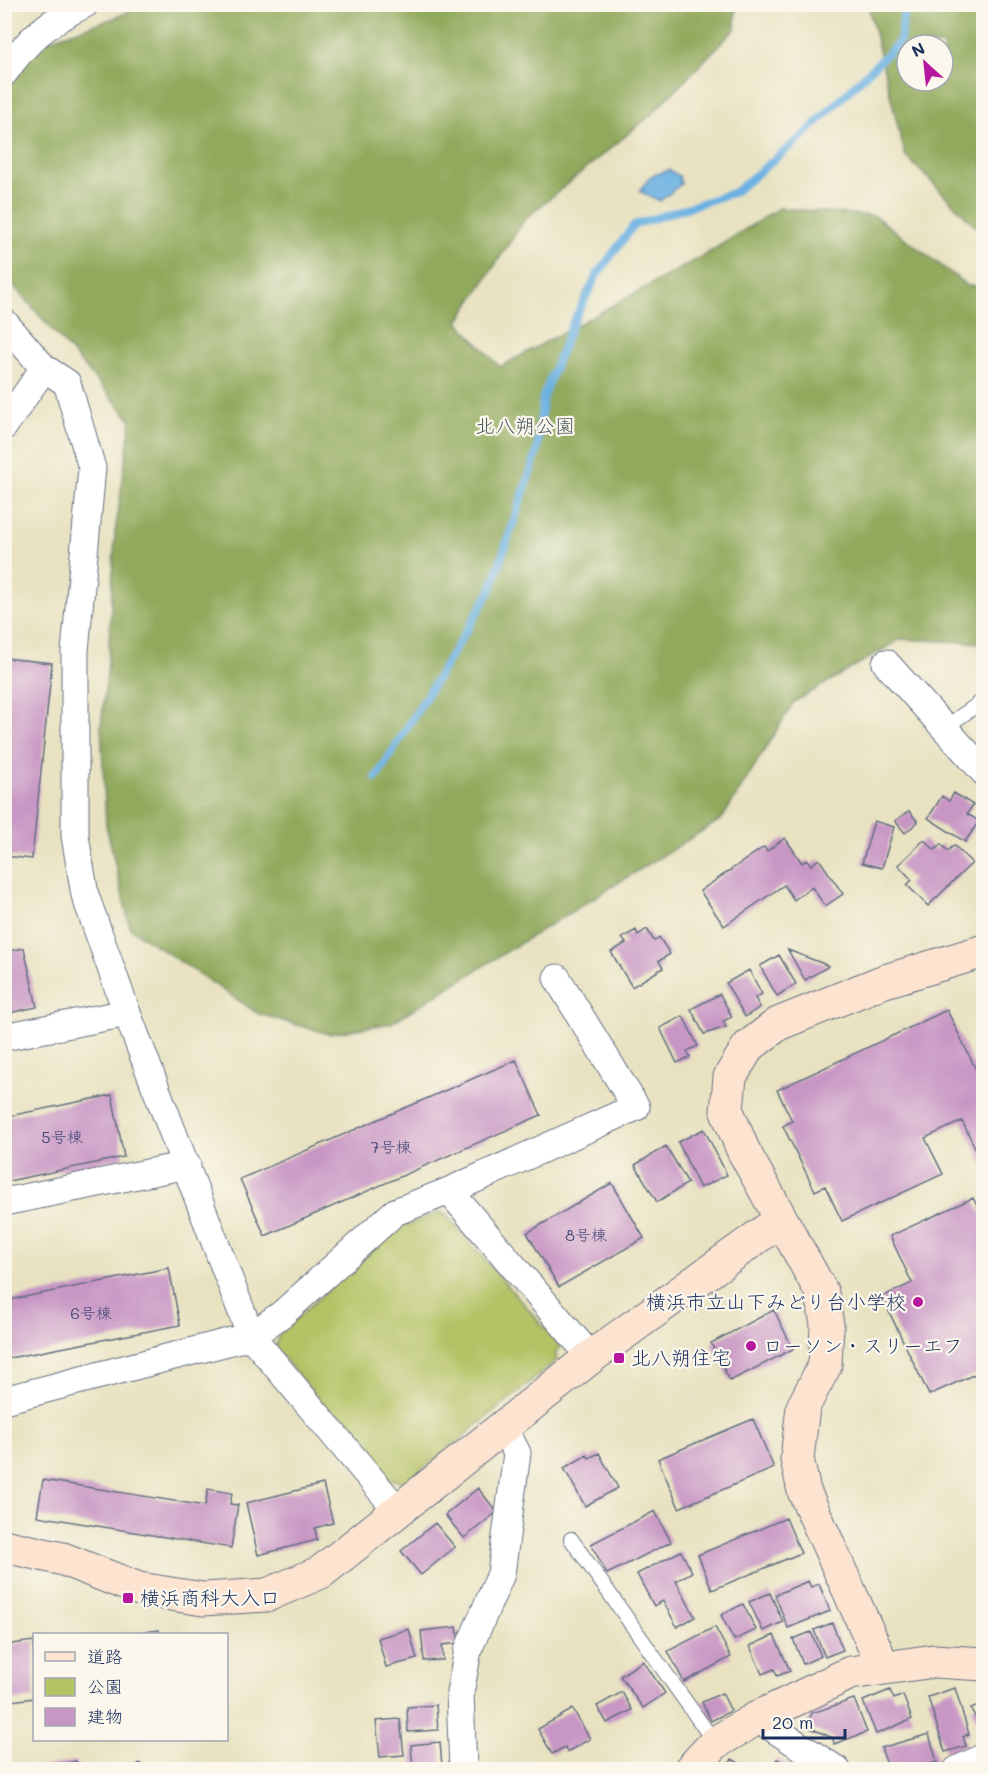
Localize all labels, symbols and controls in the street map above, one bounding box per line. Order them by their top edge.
north arrow [895,33,955,93]
text: N [908,37,928,61]
park label: 北八朔公園 [475,412,575,438]
house number: 5号棟 [41,1126,83,1147]
house number: 7号棟 [371,1136,411,1157]
house number: 8号棟 [565,1224,607,1245]
place label: 横浜市立山下みどり台小学校 [646,1288,906,1314]
marker: 横浜市立山下みどり台小学校 [911,1295,925,1309]
house number: 6号棟 [70,1302,112,1323]
place label: ローソン・スリーエフ [763,1332,963,1358]
marker: ローソン・スリーエフ [744,1339,758,1353]
place label: 北八朔住宅 [631,1344,731,1370]
marker: 北八朔住宅 [612,1351,626,1365]
place label: 横浜商科大入口 [140,1584,280,1610]
marker: 横浜商科大入口 [121,1591,135,1605]
legend [33,1633,228,1741]
text: 道路 [87,1644,123,1668]
text: 公園 [87,1674,123,1698]
scale bar [763,1702,846,1740]
text: 建物 [87,1704,123,1728]
text: 20 m [772,1710,813,1734]

